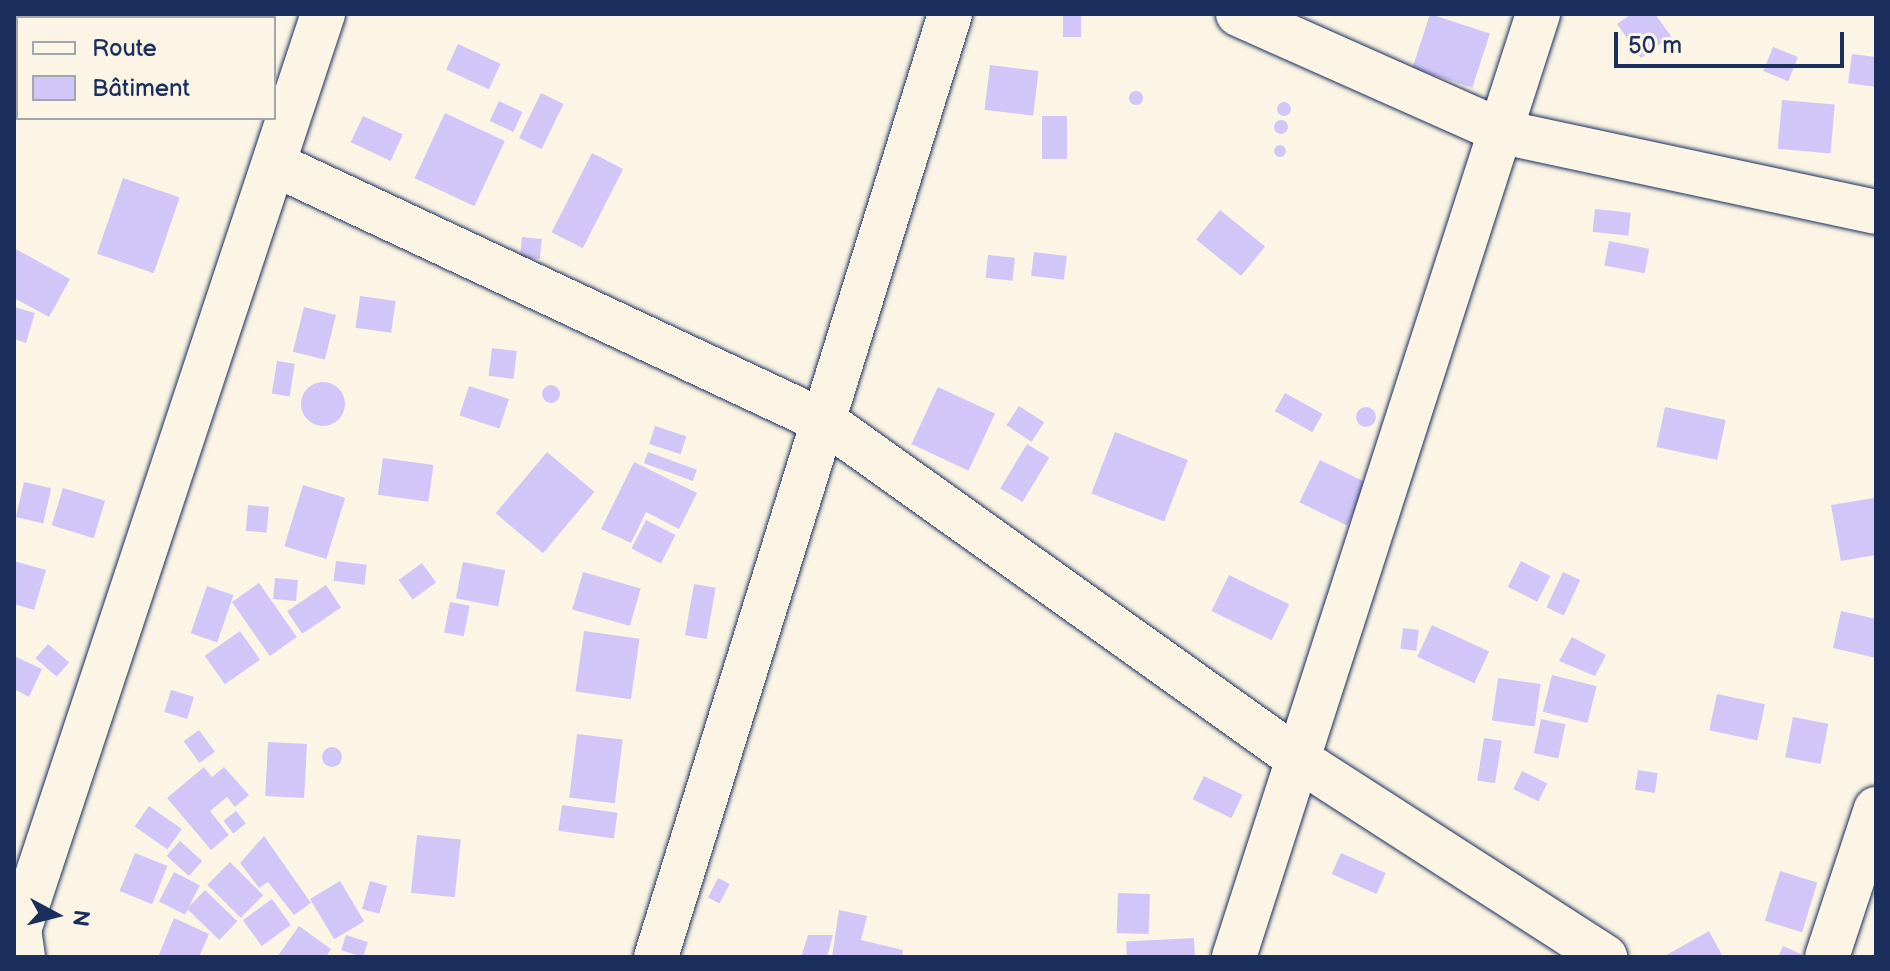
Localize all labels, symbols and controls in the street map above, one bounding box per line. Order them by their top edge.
legend [16,16,276,120]
scale bar [1618,16,1848,66]
text: 50 m [1628,31,1682,60]
text: Route [92,34,157,63]
text: Bâtiment [92,74,190,103]
north arrow [16,875,96,955]
text: N [66,908,95,928]

